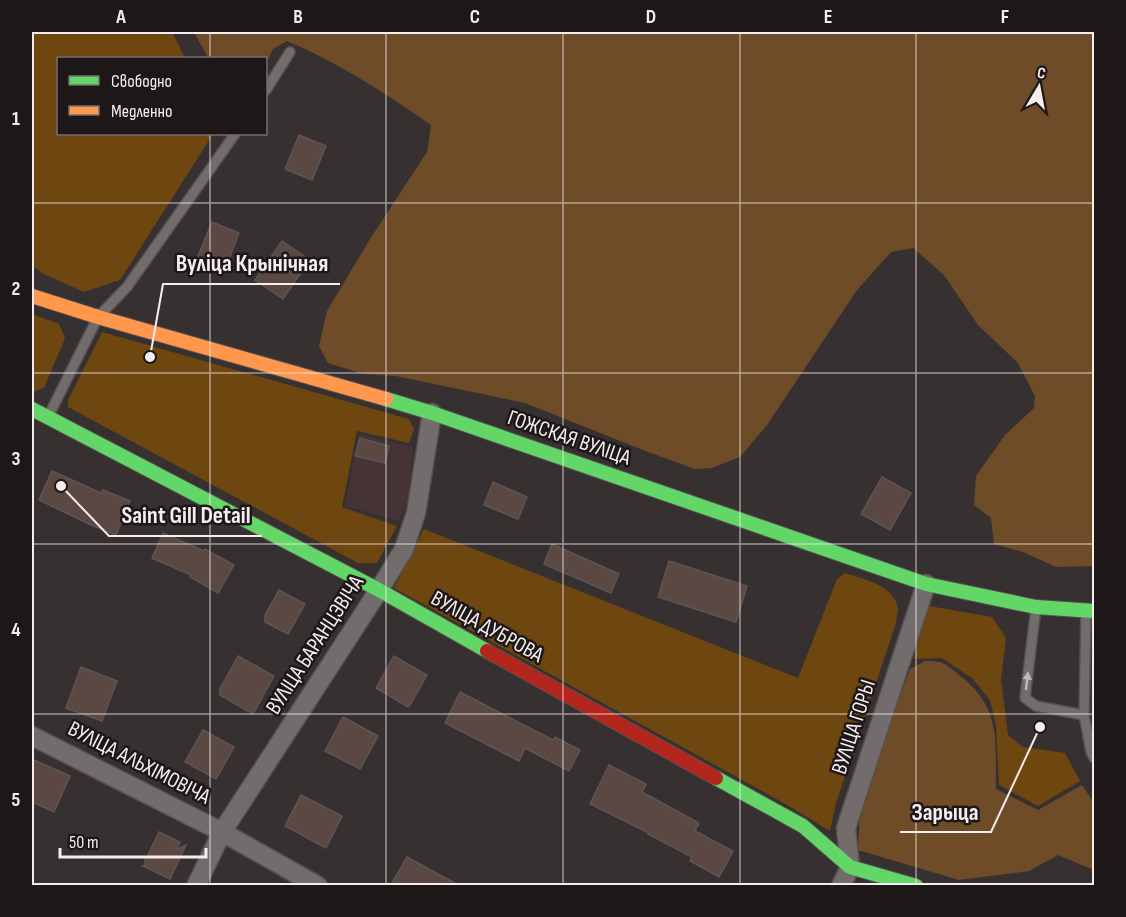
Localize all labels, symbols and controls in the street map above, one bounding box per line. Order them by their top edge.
text: A [115,5,126,29]
text: B [293,5,303,29]
text: C [470,5,480,29]
text: D [646,5,656,29]
text: E [824,5,832,29]
text: F [1001,5,1009,29]
legend [57,57,267,135]
north arrow [1009,57,1069,117]
text: С [1036,64,1047,84]
text: Свободно [111,71,172,92]
text: Медленно [111,101,173,122]
text: 1 [12,107,20,131]
callout: Вуліца Крынічная [163,242,340,284]
text: Вуліца Крынічная [176,249,328,278]
text: 2 [12,277,20,301]
street label: ГОЖСКАЯ ВУЛІЦА [504,404,635,472]
text: 3 [12,447,21,471]
callout: Saint Gill Detail [109,494,262,536]
text: Saint Gill Detail [121,501,251,530]
street label: ВУЛІЦА БАРАНЦЭВІЧА [260,570,370,719]
street label: ВУЛІЦА ДУБРОВА [426,585,548,669]
text: 4 [11,618,21,642]
one-way arrow [1022,671,1032,690]
street label: ВУЛІЦА ГОРЫ [826,676,882,778]
street label: ВУЛІЦА АЛЬХІМОВІЧА [63,716,215,811]
text: 5 [12,788,21,812]
callout: Зарыца [900,790,991,832]
text: Зарыца [911,798,979,827]
scale bar [60,821,206,859]
text: 50 m [69,832,99,853]

